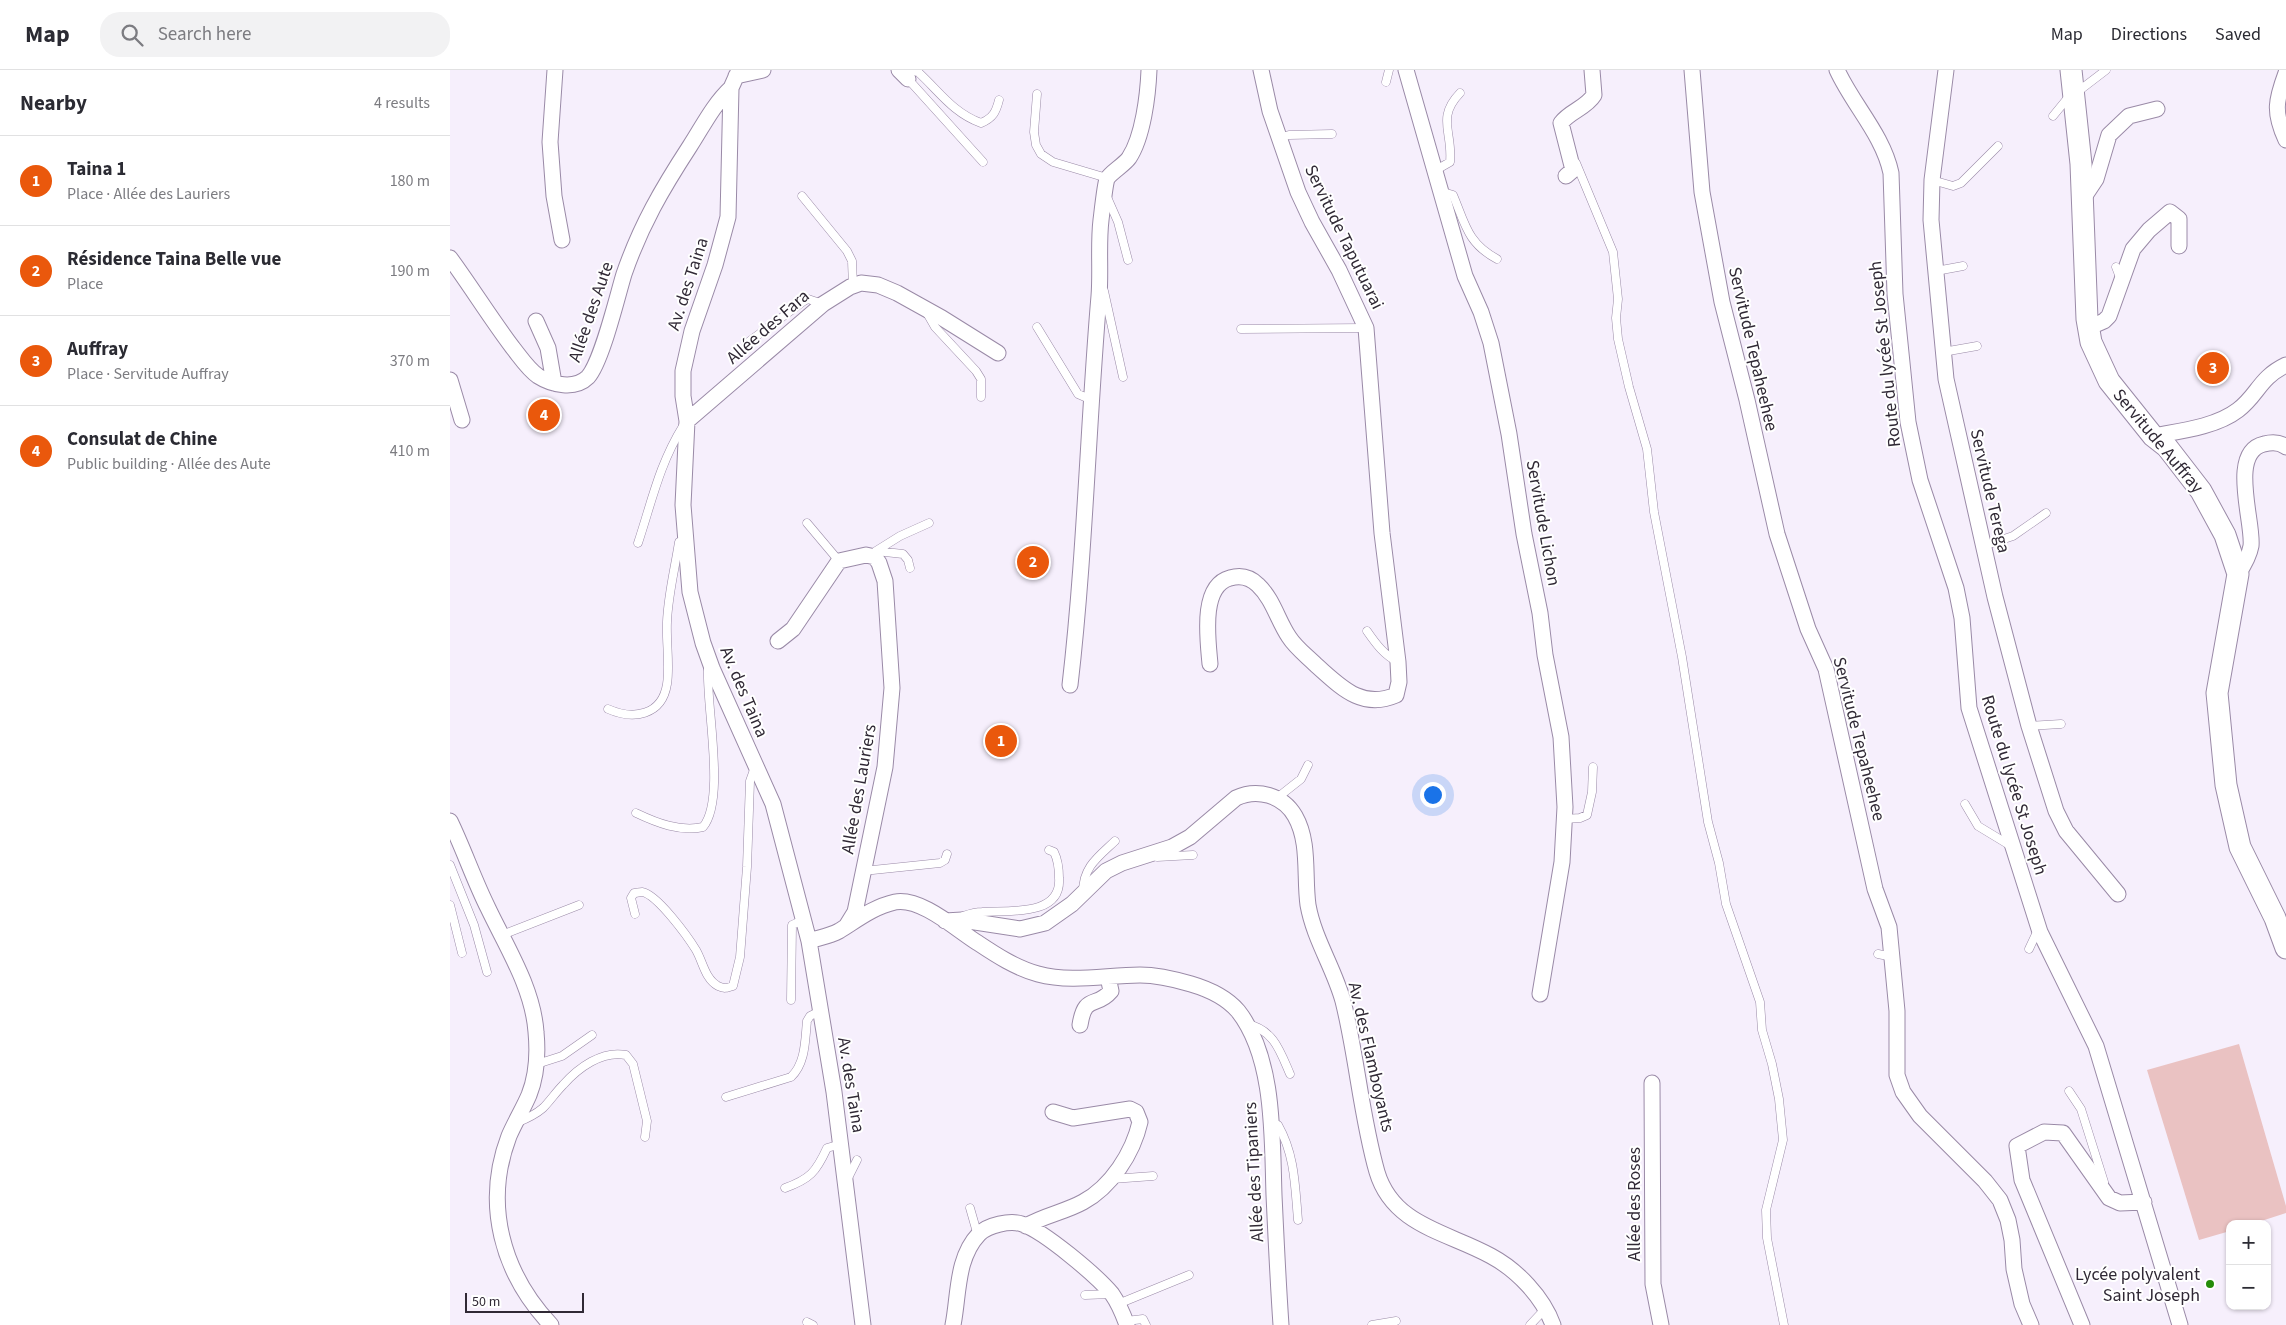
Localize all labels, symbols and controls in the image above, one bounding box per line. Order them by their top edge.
search box [100,12,450,57]
text: Map [25,17,70,52]
icon: search [118,21,146,49]
text: Search here [158,21,251,48]
text: Map [2051,22,2083,47]
text: Directions [2111,22,2187,47]
text: Saved [2215,22,2261,47]
text: Nearby [20,88,87,118]
text: 4 results [374,92,430,114]
text: Taina 1 [67,156,126,183]
street label: Servitude Taputuarai [1298,161,1390,313]
text: 1 [32,170,40,192]
text: 180 m [390,170,430,192]
text: Place · Allée des Lauriers [67,183,230,205]
street label: Av. des Taina [661,234,715,334]
text: Résidence Taina Belle vue [67,246,281,273]
street label: Allée des Aute [562,258,620,366]
text: 2 [32,260,40,282]
text: 190 m [390,260,430,282]
street label: Route du lycée St Joseph [1863,260,1907,448]
street label: Servitude Tepaheehee [1722,264,1784,434]
text: Place [67,273,103,295]
street label: Allée des Fara [721,284,815,370]
text: Auffray [67,336,128,363]
pin: 3 [2197,349,2229,387]
text: 3 [32,350,40,372]
text: 370 m [390,350,430,372]
text: Place · Servitude Auffray [67,363,229,385]
street label: Servitude Auffray [2107,383,2210,499]
pin: 4 [528,396,560,434]
text: Consulat de Chine [67,426,217,453]
street label: Servitude Terega [1964,427,2016,555]
text: 4 [32,440,40,462]
text: 410 m [390,440,430,462]
text: Public building · Allée des Aute [67,453,271,475]
street label: Servitude Lichon [1520,458,1566,588]
pin: 2 [1017,543,1049,581]
street label: Av. des Taina [714,643,774,741]
street label: Servitude Tepaheehee [1827,654,1891,824]
street label: Route du lycée St Joseph [1975,692,2053,878]
street label: Allée des Lauriers [835,722,883,856]
pin: 1 [985,722,1017,760]
your location [1420,782,1446,808]
street label: Av. des Flamboyants [1342,980,1400,1134]
street label: Av. des Taina [831,1035,871,1135]
street label: Allée des Tipaniers [1238,1101,1270,1243]
street label: Allée des Roses [1622,1147,1647,1261]
map controls [2226,1220,2271,1310]
button: + [2226,1220,2271,1265]
place label: Lycée polyvalent Saint Joseph [2075,1262,2200,1308]
button: − [2226,1265,2271,1310]
marker: Lycée polyvalent Saint Joseph [2204,1278,2216,1290]
scale bar [465,1290,584,1313]
text: 50 m [472,1292,500,1312]

